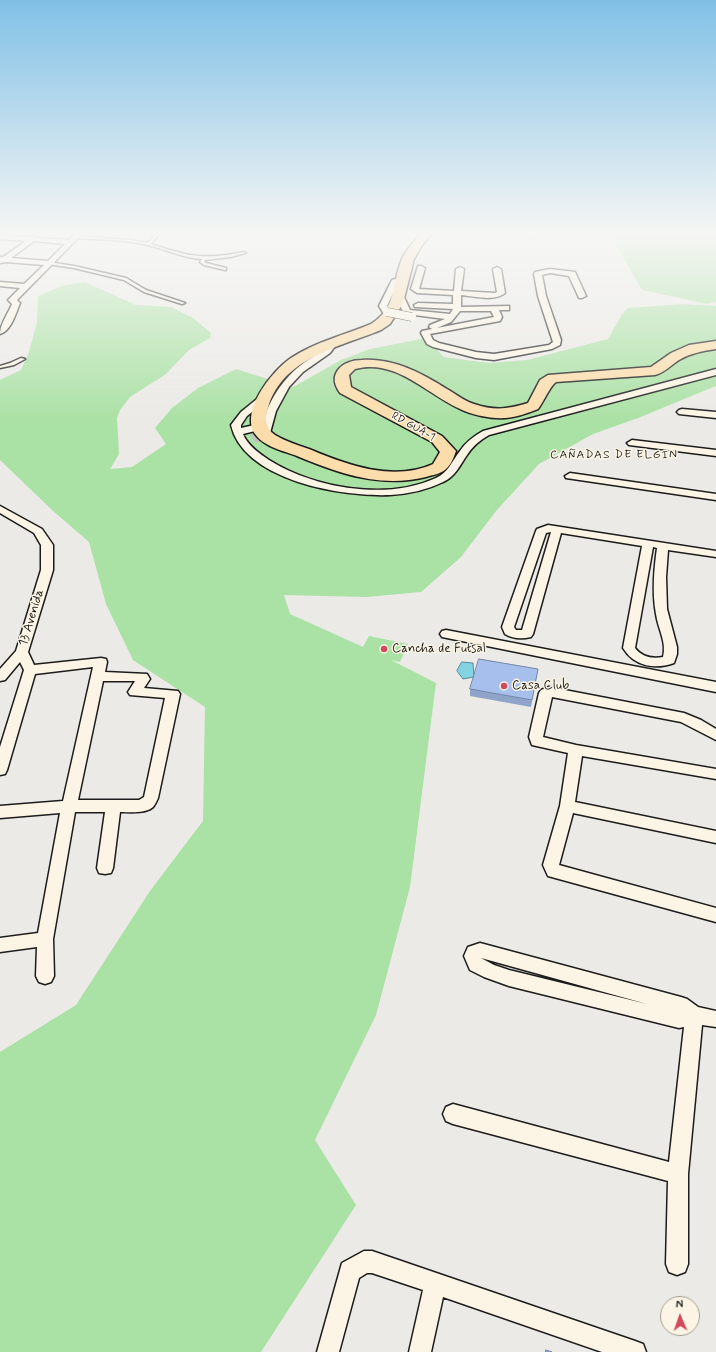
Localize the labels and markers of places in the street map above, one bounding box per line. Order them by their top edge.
place label: Cancha de Futsal [392,641,486,657]
marker: Cancha de Futsal [379,644,389,654]
place label: Casa Club [512,678,569,694]
marker: Casa Club [499,681,509,691]

